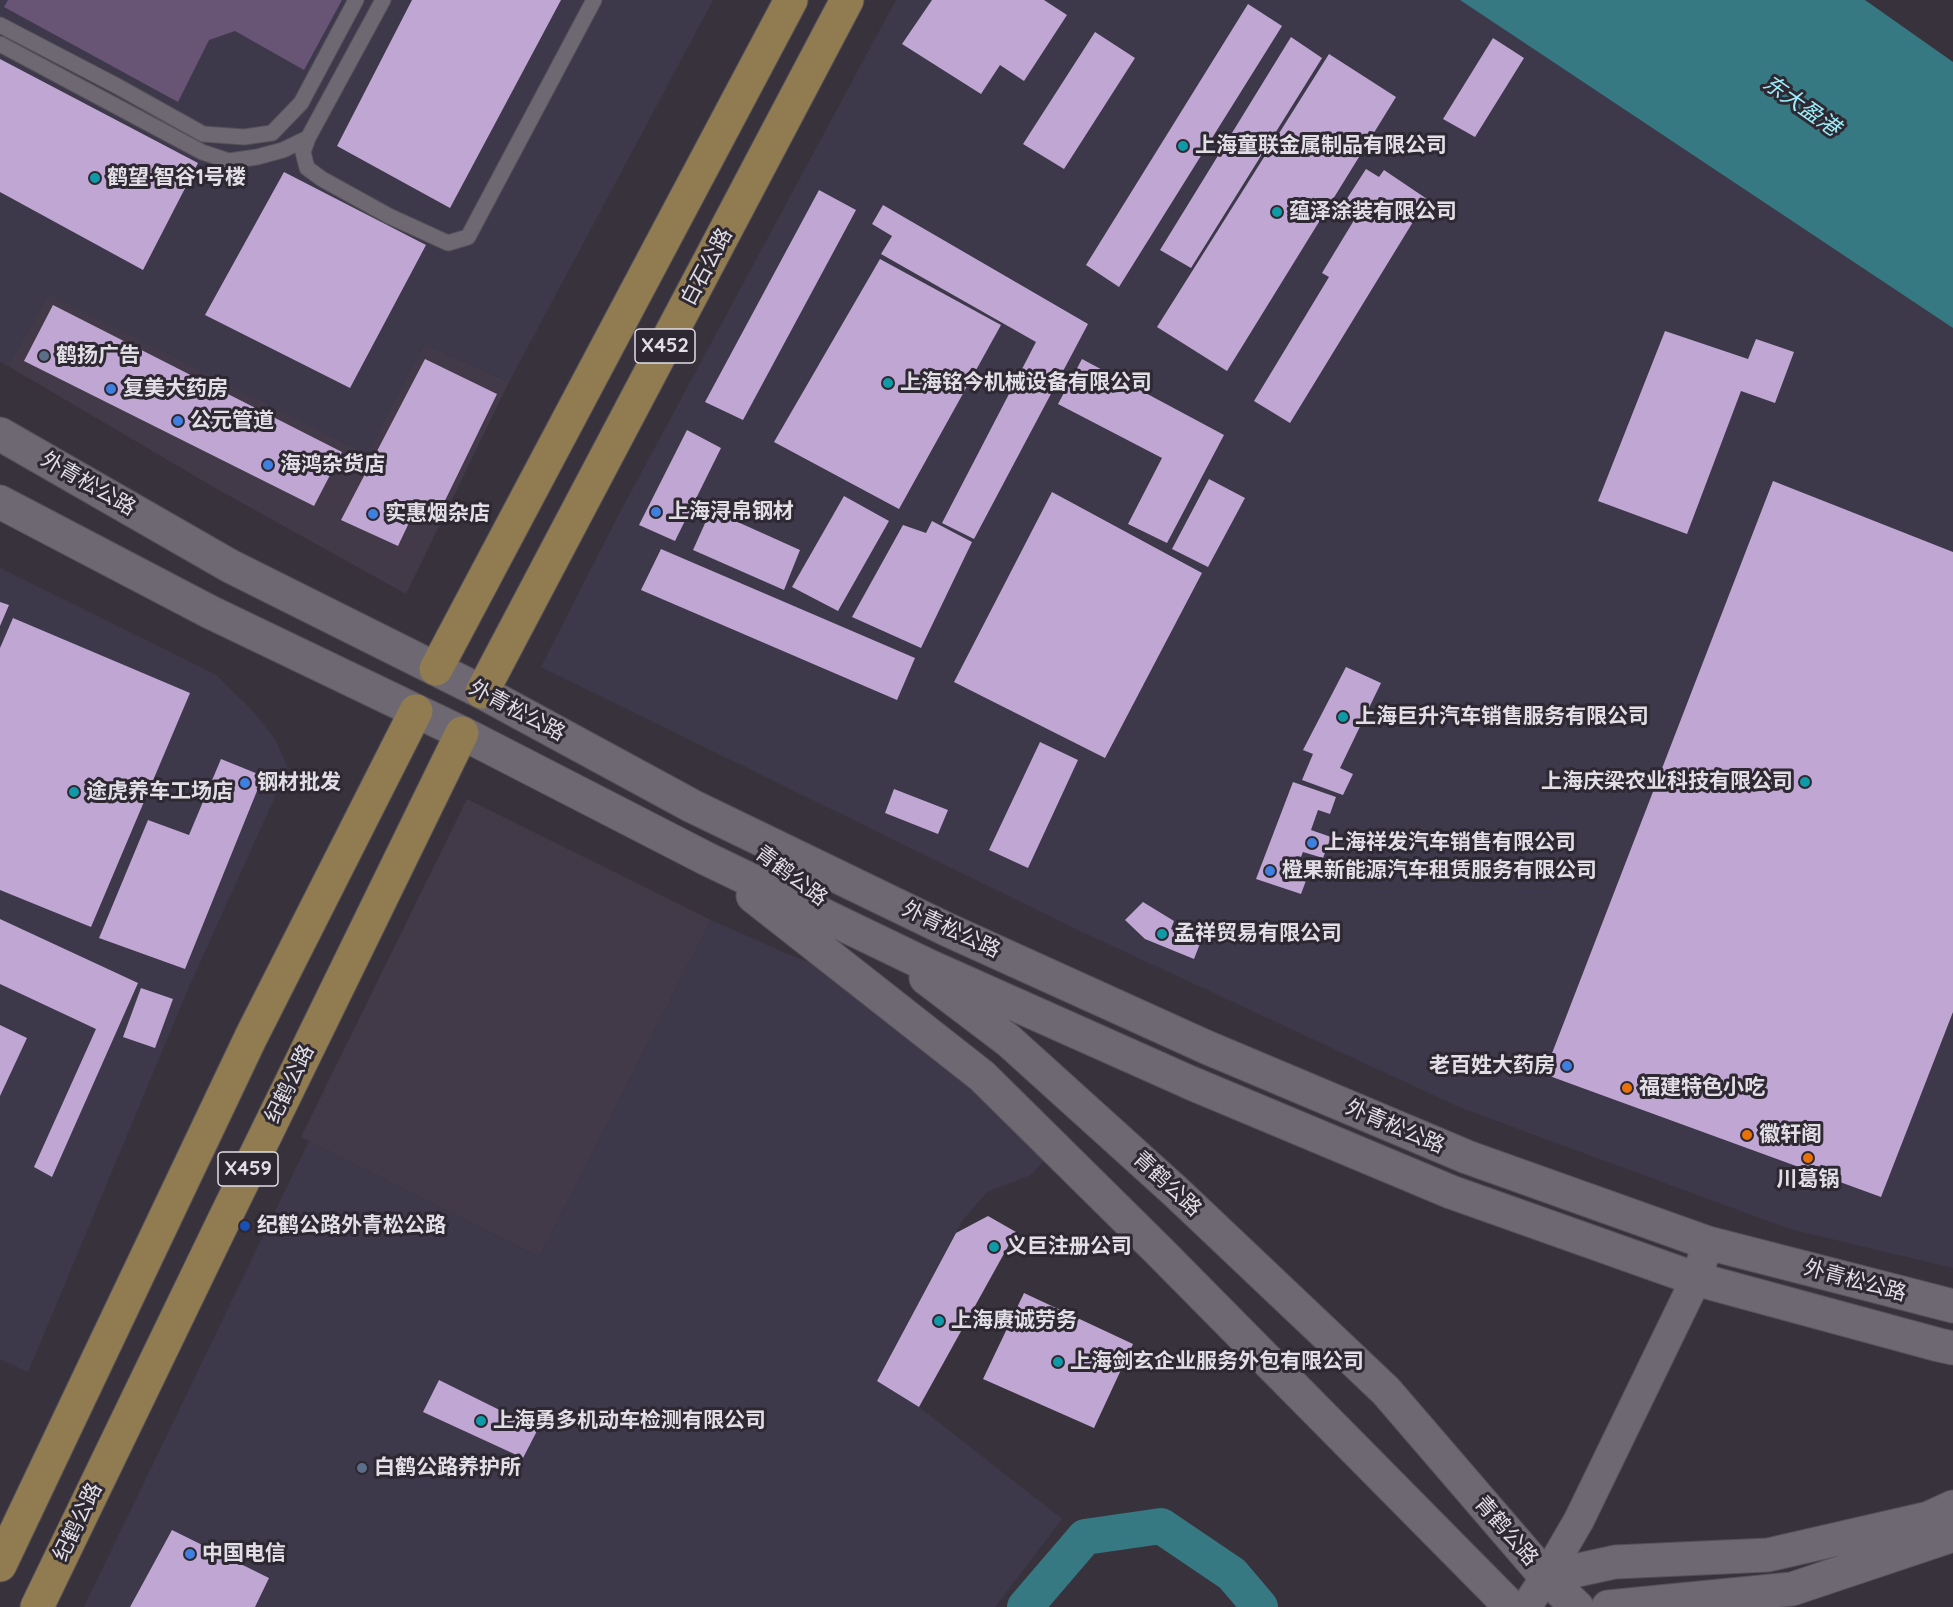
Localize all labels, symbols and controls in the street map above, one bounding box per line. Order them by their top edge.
water label: 东大盈港 [1757,70,1845,142]
place label: 上海童联金属制品有限公司 [1195,133,1447,159]
marker: 上海童联金属制品有限公司 [1176,139,1190,153]
place label: 鹤望·智谷1号楼 [107,165,246,191]
marker: 鹤望·智谷1号楼 [88,171,102,185]
place label: 蕴泽涂装有限公司 [1289,199,1457,225]
marker: 蕴泽涂装有限公司 [1270,205,1284,219]
street label: 白石公路 [676,224,738,310]
road number: X452 [635,329,695,363]
place label: 鹤扬广告 [56,343,140,369]
marker: 鹤扬广告 [37,349,51,363]
place label: 上海铭今机械设备有限公司 [900,370,1152,396]
place label: 复美大药房 [123,376,228,402]
marker: 上海铭今机械设备有限公司 [881,376,895,390]
marker: 复美大药房 [104,382,118,396]
place label: 公元管道 [190,408,274,434]
marker: 公元管道 [171,414,185,428]
street label: 外青松公路 [36,447,140,521]
place label: 海鸿杂货店 [280,452,385,478]
marker: 海鸿杂货店 [261,458,275,472]
place label: 上海浔帛钢材 [668,499,794,525]
place label: 实惠烟杂店 [385,501,490,527]
marker: 上海浔帛钢材 [649,505,663,519]
marker: 实惠烟杂店 [366,507,380,521]
street label: 外青松公路 [465,675,569,747]
place label: 上海巨升汽车销售服务有限公司 [1355,704,1649,730]
marker: 上海巨升汽车销售服务有限公司 [1336,710,1350,724]
place label: 上海庆梁农业科技有限公司 [1541,769,1793,795]
place label: 钢材批发 [257,770,341,796]
marker: 上海庆梁农业科技有限公司 [1798,775,1812,789]
marker: 钢材批发 [238,776,252,790]
place label: 途虎养车工场店 [86,779,233,805]
marker: 途虎养车工场店 [67,785,81,799]
place label: 上海祥发汽车销售有限公司 [1324,830,1576,856]
marker: 上海祥发汽车销售有限公司 [1305,836,1319,850]
street label: 青鹤公路 [750,841,832,911]
place label: 橙果新能源汽车租赁服务有限公司 [1282,858,1597,884]
marker: 橙果新能源汽车租赁服务有限公司 [1263,864,1277,878]
street label: 外青松公路 [898,896,1004,964]
place label: 孟祥贸易有限公司 [1174,921,1342,947]
marker: 孟祥贸易有限公司 [1155,927,1169,941]
street label: 纪鹤公路 [260,1041,320,1127]
place label: 老百姓大药房 [1429,1053,1555,1079]
marker: 老百姓大药房 [1560,1059,1574,1073]
place label: 福建特色小吃 [1639,1075,1765,1101]
marker: 福建特色小吃 [1620,1081,1634,1095]
street label: 外青松公路 [1342,1095,1448,1159]
place label: 徽轩阁 [1759,1122,1822,1148]
marker: 徽轩阁 [1740,1128,1754,1142]
street label: 青鹤公路 [1128,1146,1206,1222]
marker: 川葛锅 [1801,1151,1815,1165]
road number: X459 [218,1152,278,1186]
place label: 川葛锅 [1777,1167,1839,1193]
place label: 纪鹤公路外青松公路 [257,1213,446,1239]
marker: 纪鹤公路外青松公路 [238,1219,252,1233]
place label: 义巨注册公司 [1006,1234,1132,1260]
marker: 义巨注册公司 [987,1240,1001,1254]
street label: 外青松公路 [1801,1255,1909,1307]
place label: 上海赓诚劳务 [951,1308,1077,1334]
marker: 上海赓诚劳务 [932,1314,946,1328]
place label: 上海剑玄企业服务外包有限公司 [1070,1349,1364,1375]
marker: 上海剑玄企业服务外包有限公司 [1051,1355,1065,1369]
place label: 上海勇多机动车检测有限公司 [493,1408,766,1434]
marker: 上海勇多机动车检测有限公司 [474,1414,488,1428]
place label: 白鹤公路养护所 [374,1455,521,1481]
marker: 白鹤公路养护所 [355,1461,369,1475]
street label: 纪鹤公路 [48,1479,108,1565]
street label: 青鹤公路 [1469,1491,1543,1571]
place label: 中国电信 [202,1541,286,1567]
marker: 中国电信 [183,1547,197,1561]

